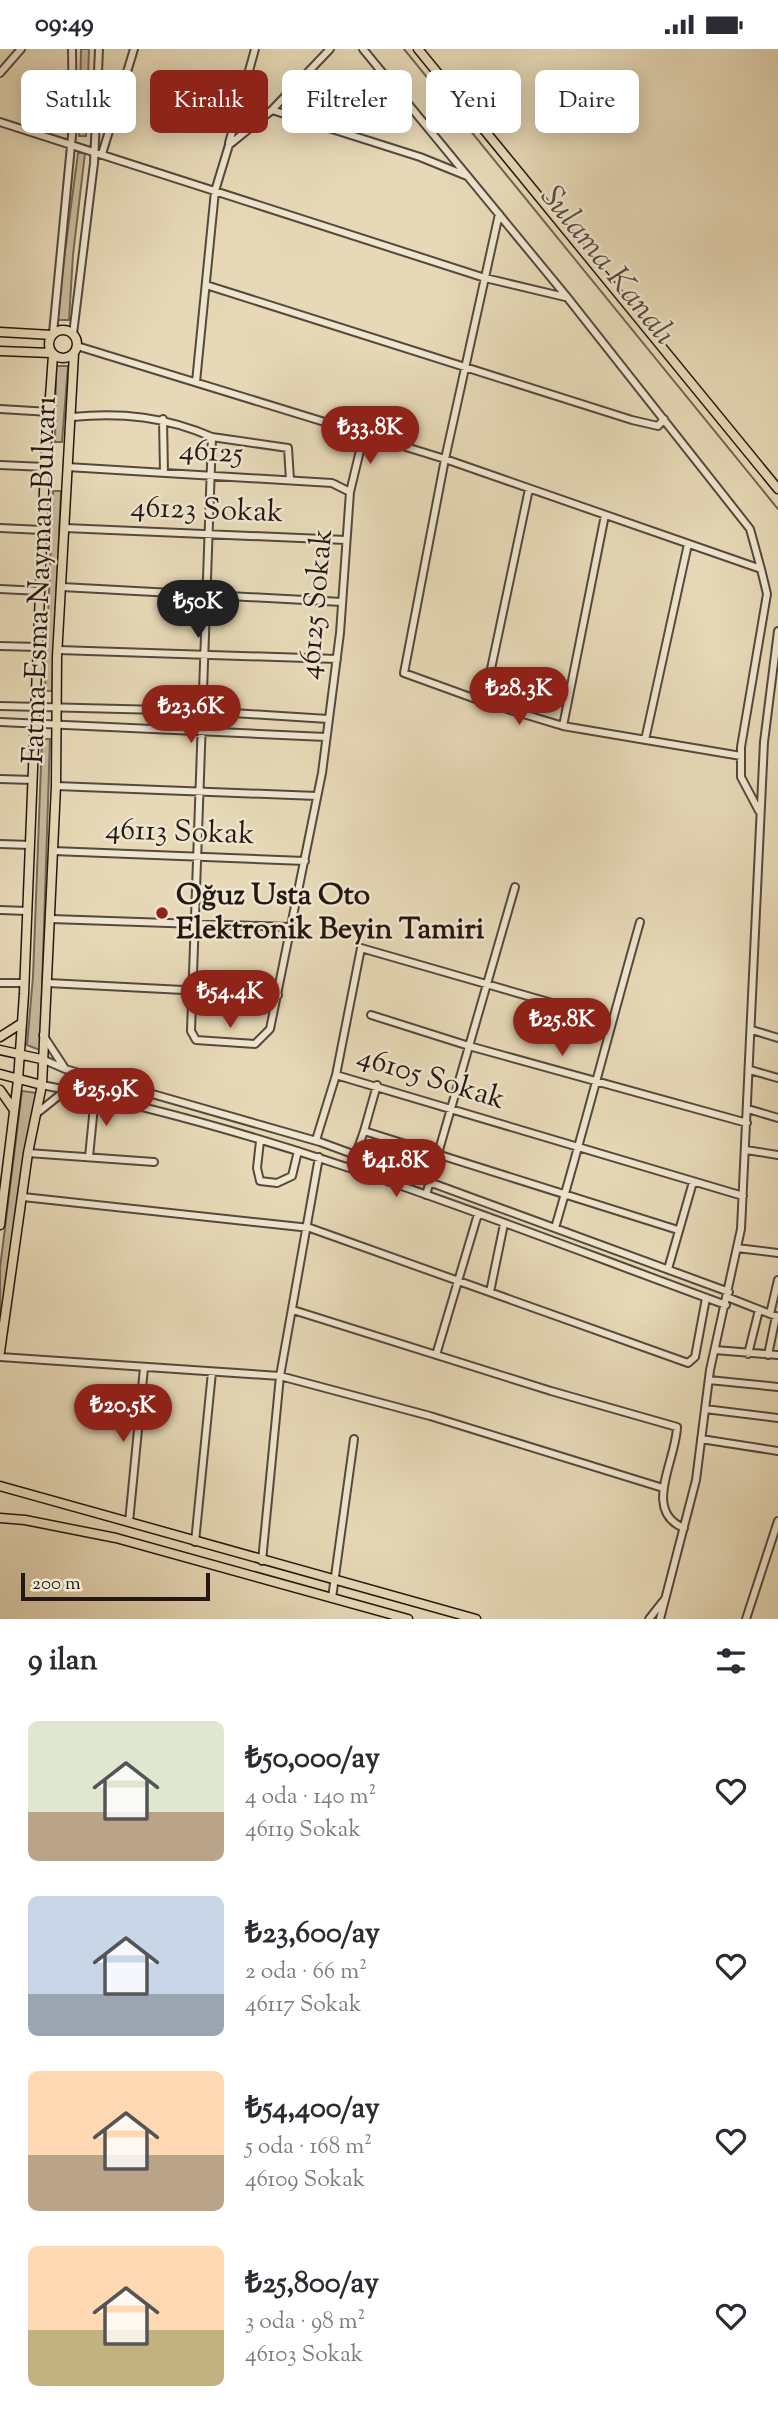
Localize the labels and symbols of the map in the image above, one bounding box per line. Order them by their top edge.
water label: Sulama Kanalı [528,176,686,356]
street label: Fatma Esma Nayman Bulvarı [13,395,69,765]
pin: ₺33.8K [313,407,427,466]
street label: 46125 [178,430,244,476]
street label: 46123 Sokak [130,487,284,535]
street label: 46125 Sokak [289,527,345,681]
pin: ₺50K [157,581,239,640]
pin: ₺28.3K [462,667,576,727]
pin: ₺23.6K [134,685,248,745]
street label: 46113 Sokak [105,809,255,857]
place label: Oğuz Usta Oto Elektronik Beyin Tamiri [176,875,485,952]
marker: Oğuz Usta Oto Elektronik Beyin Tamiri [154,905,170,921]
pin: ₺54.4K [173,971,287,1030]
pin: ₺25.8K [505,999,619,1058]
street label: 46105 Sokak [352,1036,510,1122]
pin: ₺25.9K [49,1069,163,1128]
pin: ₺41.8K [339,1139,453,1199]
pin: ₺20.5K [66,1385,180,1444]
scale bar [21,1570,210,1602]

